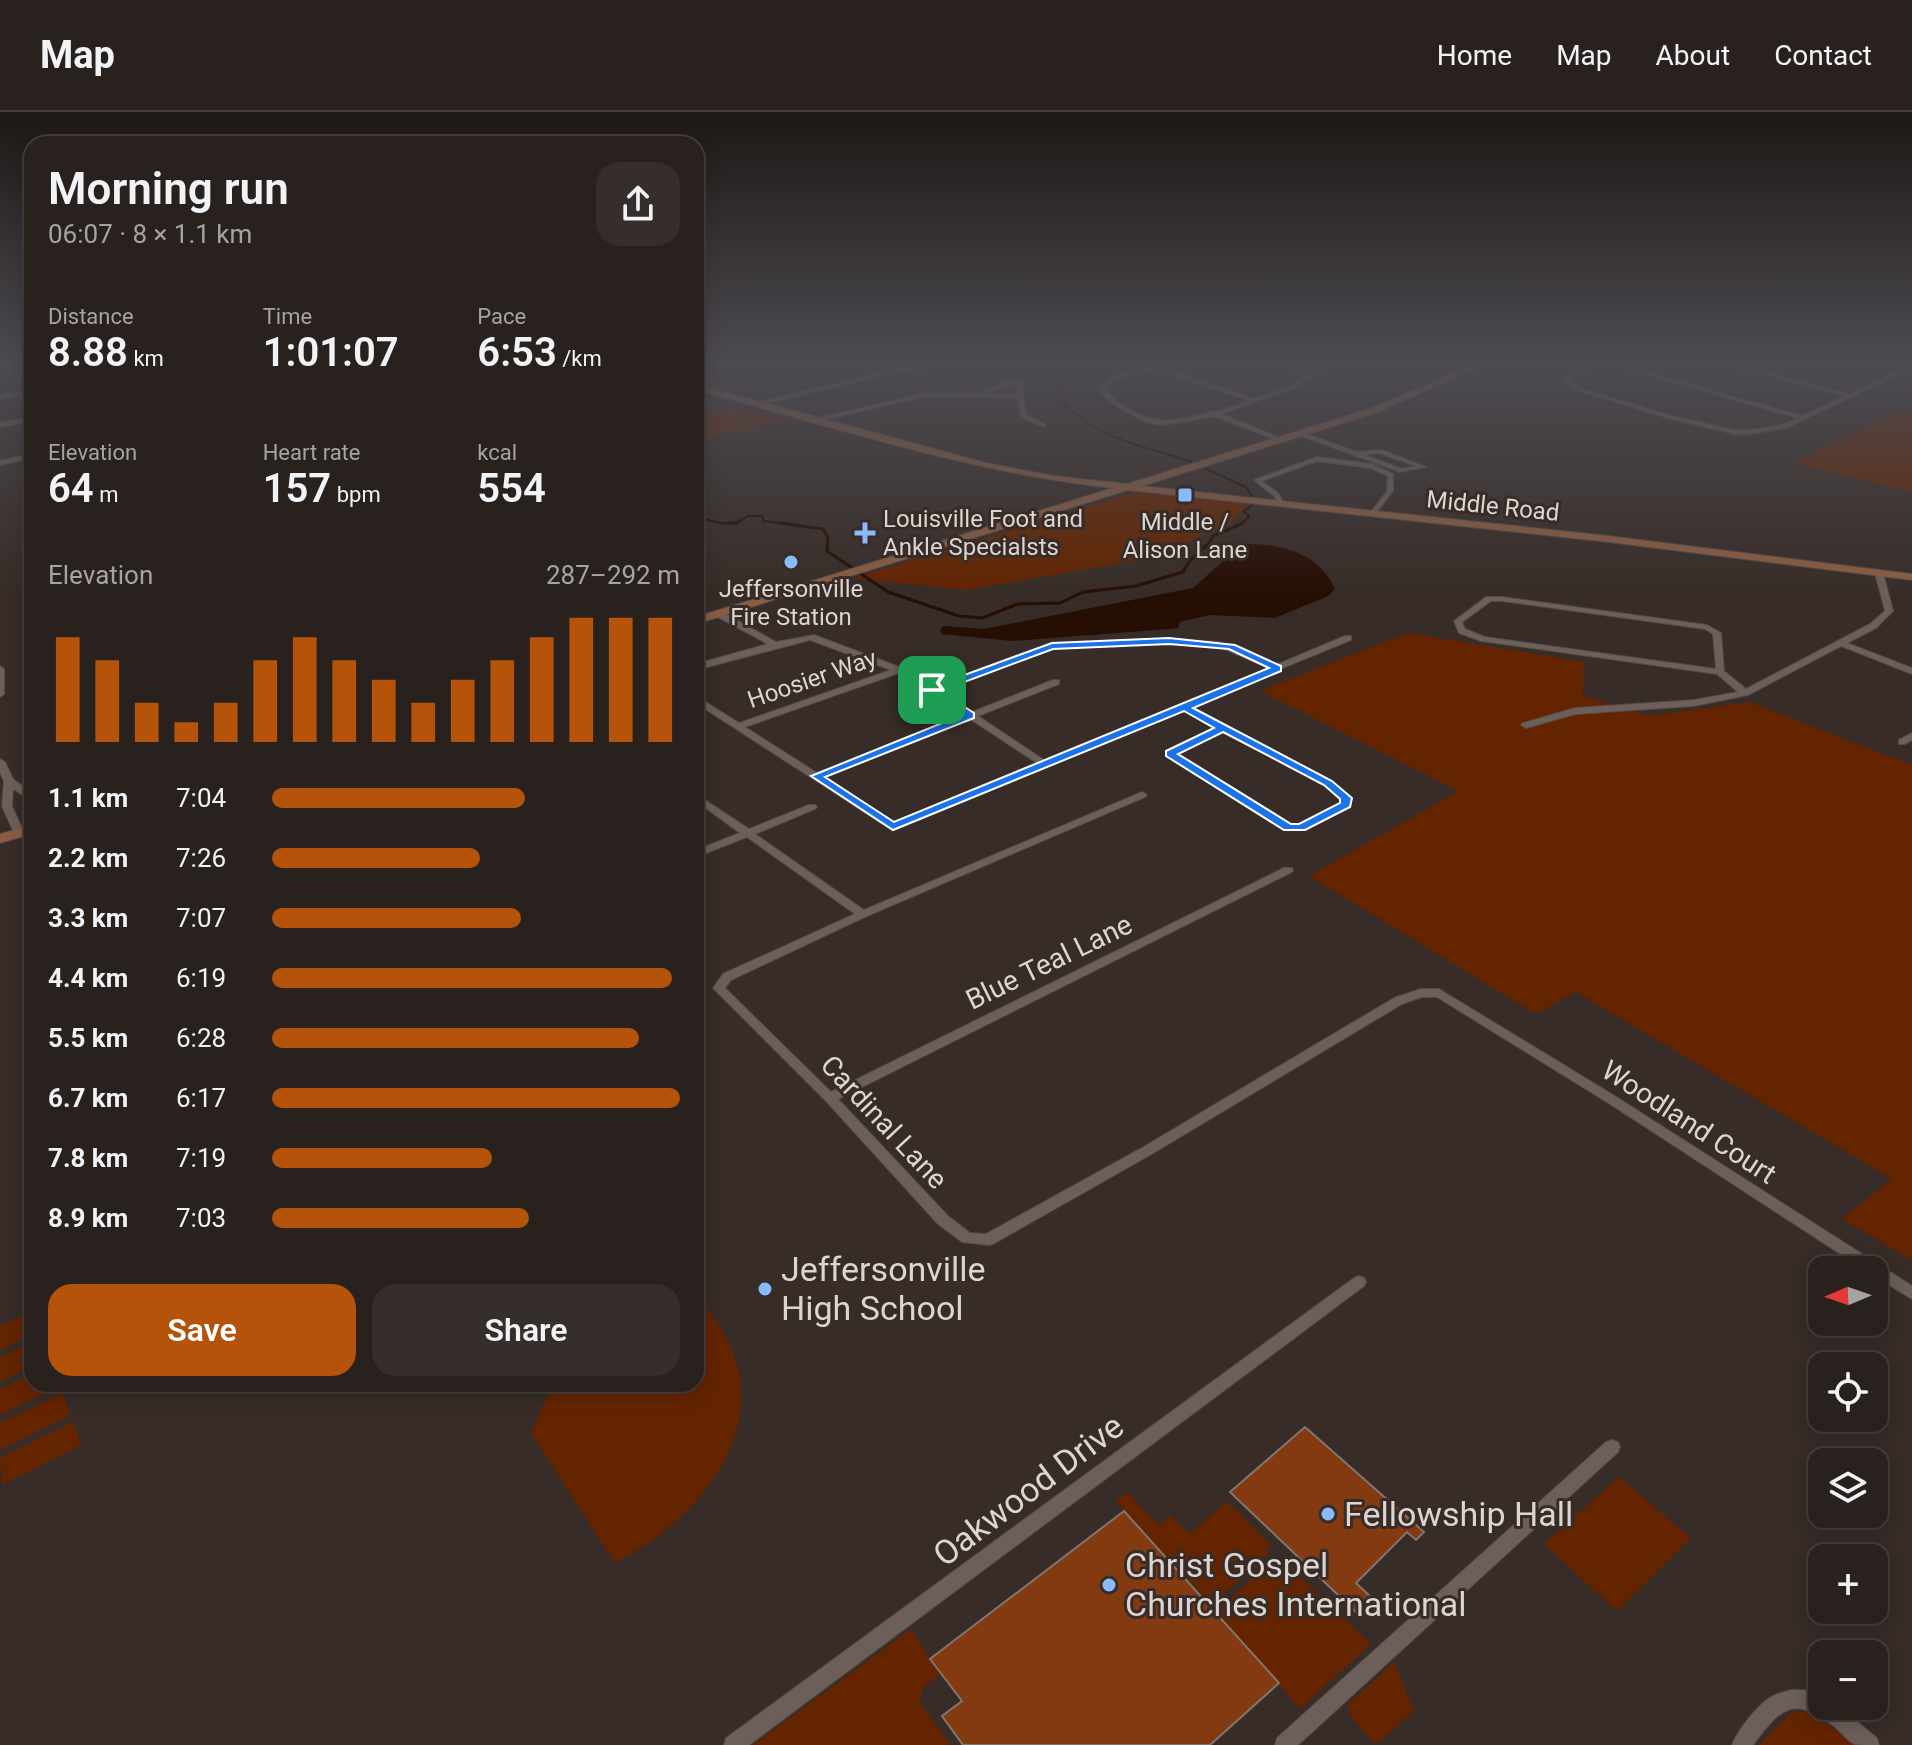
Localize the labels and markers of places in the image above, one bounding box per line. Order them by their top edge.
marker: Middle / Alison Lane [1176,486,1194,504]
place label: Louisville Foot and Ankle Specialsts [883,505,1083,561]
place label: Middle / Alison Lane [1123,508,1247,564]
marker: Louisville Foot and Ankle Specialsts [854,522,876,544]
marker: Jeffersonville Fire Station [782,553,800,571]
place label: Jeffersonville Fire Station [719,575,863,631]
pin [898,656,966,724]
place label: Jeffersonville High School [781,1249,986,1328]
marker: Jeffersonville High School [756,1280,774,1298]
place label: Fellowship Hall [1344,1494,1573,1534]
marker: Fellowship Hall [1319,1505,1337,1523]
place label: Christ Gospel Churches International [1125,1545,1467,1624]
marker: Christ Gospel Churches International [1100,1576,1118,1594]

